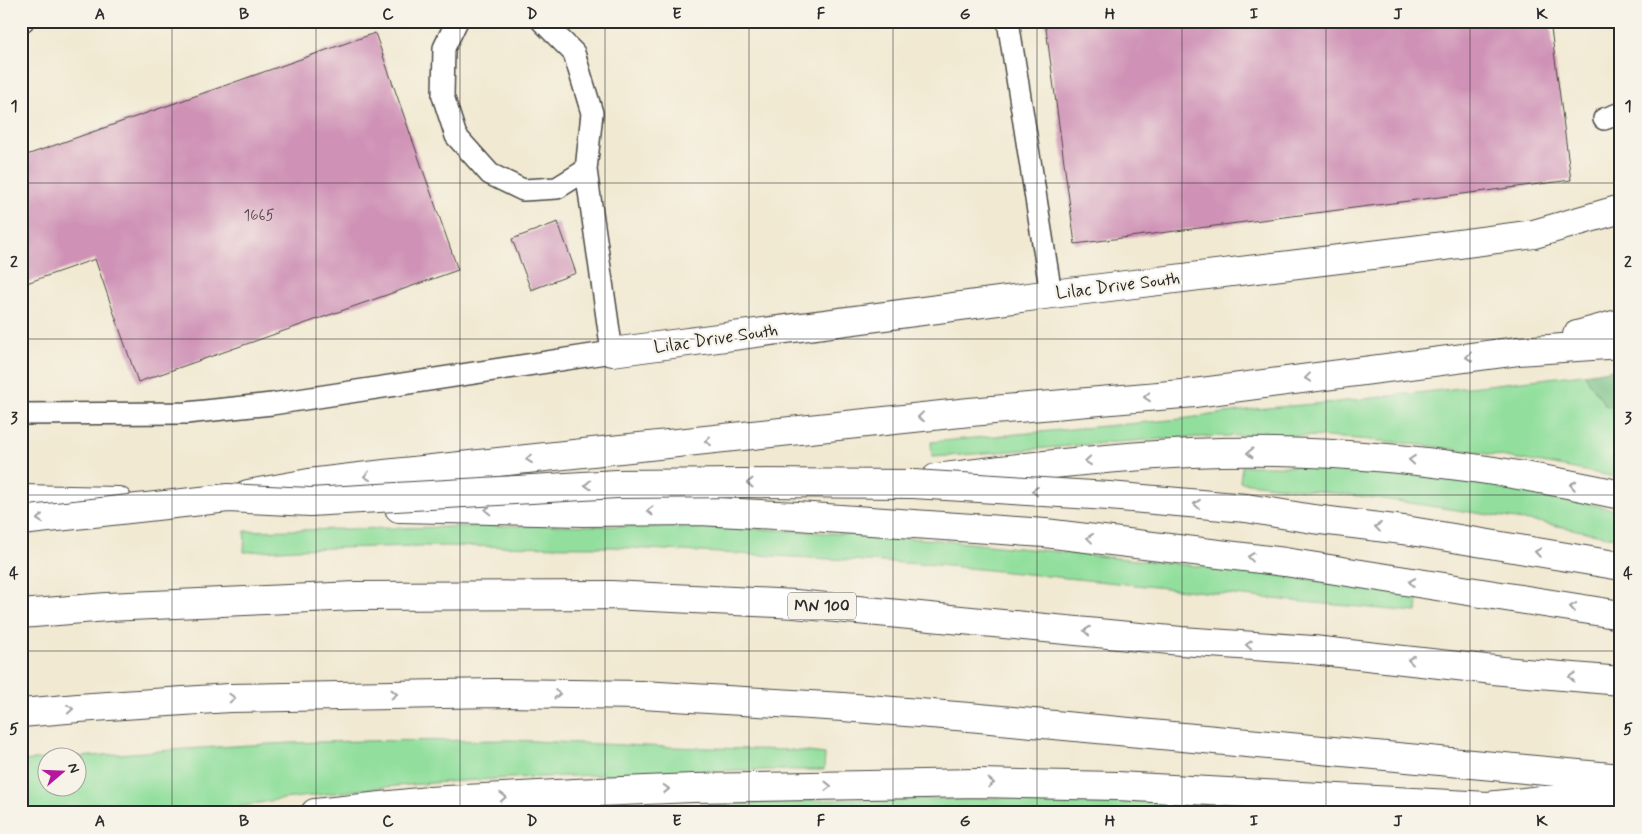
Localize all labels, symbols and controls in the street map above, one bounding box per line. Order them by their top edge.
text: A [95,4,105,25]
text: B [239,4,249,25]
text: C [382,4,394,25]
text: D [526,4,538,25]
text: E [672,4,682,25]
text: F [817,4,826,25]
text: G [960,4,971,25]
text: H [1105,4,1116,25]
text: I [1250,4,1259,25]
text: J [1393,4,1403,25]
text: K [1536,4,1548,25]
text: 1 [10,96,18,117]
text: 1 [1624,96,1632,117]
house number: 1665 [243,206,275,226]
text: 2 [10,252,18,273]
text: 2 [1624,252,1632,273]
street label: Lilac Drive South [1055,266,1181,306]
street label: Lilac Drive South [652,318,780,360]
one-way arrow [1465,351,1473,362]
one-way arrow [1304,372,1312,383]
one-way arrow [1142,391,1150,402]
text: 3 [10,408,18,429]
text: 3 [1624,408,1632,429]
one-way arrow [917,411,925,422]
one-way arrow [703,435,711,446]
one-way arrow [1246,448,1254,458]
one-way arrow [524,453,532,464]
one-way arrow [1084,455,1092,466]
one-way arrow [1408,455,1416,466]
one-way arrow [363,470,371,481]
one-way arrow [746,478,754,488]
one-way arrow [584,480,592,491]
one-way arrow [1569,480,1577,490]
one-way arrow [1031,486,1039,497]
one-way arrow [1193,499,1201,510]
one-way arrow [483,504,491,515]
one-way arrow [646,506,654,516]
one-way arrow [36,513,44,524]
one-way arrow [1373,522,1381,533]
one-way arrow [1086,533,1094,544]
one-way arrow [1534,548,1542,558]
one-way arrow [1247,552,1255,563]
text: 4 [9,563,19,584]
text: 4 [1623,563,1633,584]
one-way arrow [1408,577,1416,587]
road number: MN 100 [788,592,856,620]
one-way arrow [1568,602,1576,613]
one-way arrow [1083,626,1091,637]
one-way arrow [1245,640,1253,651]
one-way arrow [1406,655,1414,666]
one-way arrow [1568,672,1576,683]
one-way arrow [391,689,399,700]
one-way arrow [554,689,561,699]
one-way arrow [228,693,236,703]
one-way arrow [66,703,74,714]
text: 5 [9,719,19,740]
text: 5 [1623,719,1633,740]
north arrow [38,746,88,796]
text: N [63,761,83,775]
one-way arrow [987,778,995,788]
one-way arrow [824,781,832,791]
one-way arrow [662,784,670,795]
one-way arrow [500,792,508,803]
text: A [95,811,105,832]
text: B [239,811,249,832]
text: C [382,811,394,832]
text: D [526,811,538,832]
text: E [672,811,682,832]
text: F [817,811,826,832]
text: G [960,811,971,832]
text: H [1105,811,1116,832]
text: I [1250,811,1259,832]
text: J [1393,811,1403,832]
text: K [1536,811,1548,832]

